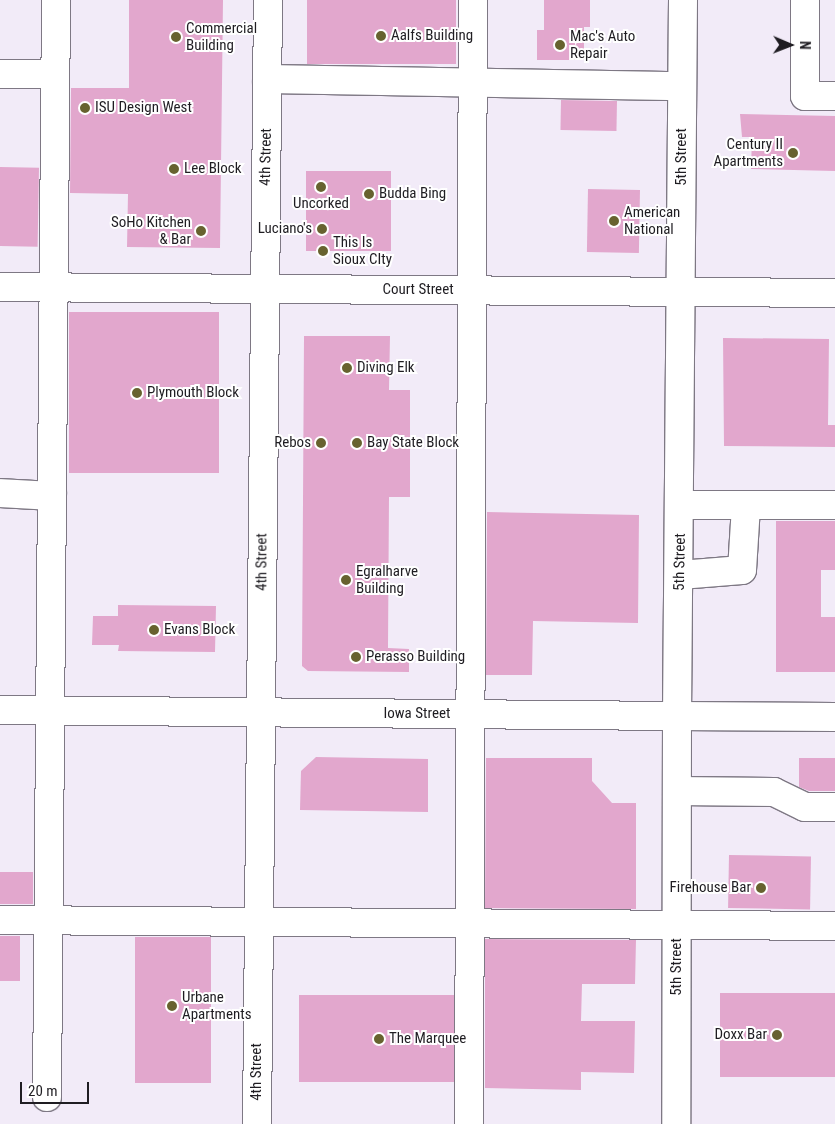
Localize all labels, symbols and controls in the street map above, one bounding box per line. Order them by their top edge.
place label: Commercial Building [186,19,257,54]
north arrow [765,20,815,70]
place label: Aalfs Building [391,27,473,45]
place label: Mac's Auto Repair [570,27,635,62]
marker: Aalfs Building [375,30,387,42]
marker: Commercial Building [170,31,182,43]
marker: Mac's Auto Repair [554,39,566,51]
text: N [797,41,813,50]
place label: ISU Design West [95,99,192,117]
marker: ISU Design West [79,102,91,114]
street label: 4th Street [256,128,276,186]
street label: 5th Street [673,128,691,186]
place label: Century II Apartments [714,135,783,170]
marker: Century II Apartments [787,147,799,159]
place label: Lee Block [184,160,241,178]
marker: Lee Block [168,163,180,175]
marker: Uncorked [315,181,327,193]
place label: Budda Bing [379,185,446,203]
marker: Budda Bing [363,188,375,200]
place label: Uncorked [293,195,349,213]
place label: American National [624,203,680,238]
place label: SoHo Kitchen & Bar [111,213,191,248]
marker: American National [608,215,620,227]
place label: Luciano's [258,220,312,238]
marker: Luciano's [316,223,328,235]
marker: SoHo Kitchen & Bar [195,225,207,237]
place label: This Is Sioux CIty [333,233,392,268]
marker: This Is Sioux CIty [317,245,329,257]
street label: Court Street [382,281,454,299]
place label: Diving Elk [357,359,415,377]
marker: Diving Elk [341,362,353,374]
place label: Plymouth Block [147,384,239,402]
marker: Plymouth Block [131,387,143,399]
place label: Rebos [274,434,311,452]
place label: Bay State Block [367,434,459,452]
marker: Rebos [315,437,327,449]
marker: Bay State Block [351,437,363,449]
street label: 4th Street [253,533,271,591]
street label: 5th Street [670,533,690,591]
place label: Egralharve Building [356,562,418,597]
marker: Egralharve Building [340,574,352,586]
place label: Evans Block [164,621,235,639]
marker: Evans Block [148,624,160,636]
place label: Perasso Building [366,648,465,666]
marker: Perasso Building [350,651,362,663]
street label: Iowa Street [384,705,450,723]
place label: Firehouse Bar [670,879,751,897]
marker: Firehouse Bar [755,882,767,894]
street label: 5th Street [668,938,686,996]
place label: Urbane Apartments [182,988,251,1023]
marker: Urbane Apartments [166,1000,178,1012]
place label: Doxx Bar [715,1026,767,1044]
marker: Doxx Bar [771,1029,783,1041]
place label: The Marquee [389,1030,466,1048]
marker: The Marquee [373,1033,385,1045]
street label: 4th Street [248,1043,266,1101]
scale bar [22,1072,91,1104]
text: 20 m [28,1082,58,1100]

